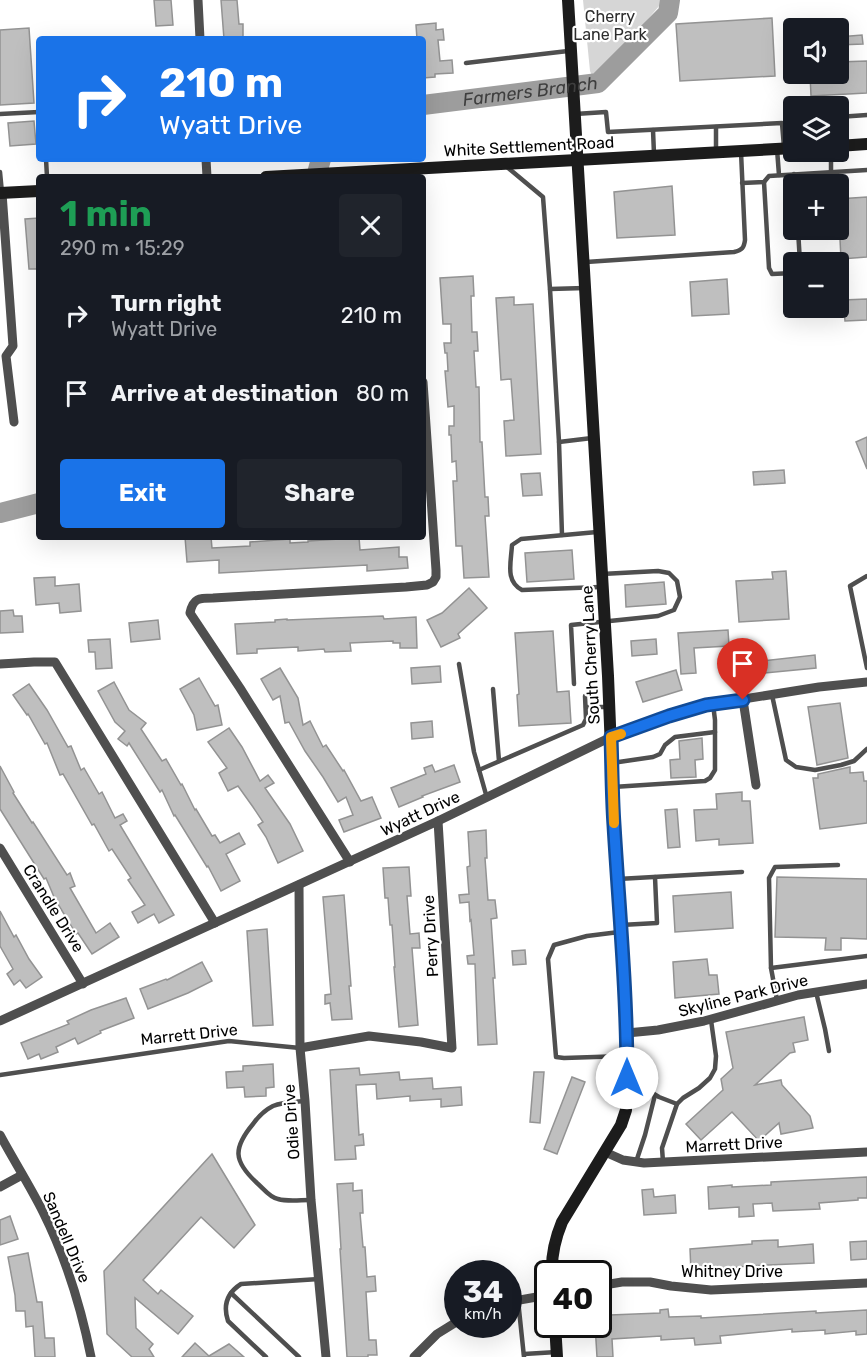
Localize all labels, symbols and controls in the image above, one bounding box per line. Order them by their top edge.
park label: Cherry Lane Park [573,7,648,44]
map controls [783,18,849,318]
button: sound [783,18,849,84]
text: 210 m [159,58,283,108]
icon: right [60,60,138,138]
water label: Farmers Branch [461,72,599,111]
button: layers [783,96,849,162]
text: Wyatt Drive [159,109,303,141]
street label: White Settlement Road [443,133,615,160]
button: + [783,174,849,240]
text: 1 min [60,192,152,235]
button: close [339,194,402,257]
text: 290 m · 15:29 [60,236,185,260]
button: − [783,252,849,318]
text: Turn right [111,290,221,317]
icon: right [60,299,93,332]
text: 210 m [341,302,402,329]
text: Wyatt Drive [111,317,217,341]
icon: arrive [60,377,93,410]
text: Arrive at destination [111,380,338,407]
text: 80 m [356,380,409,407]
button: Exit [60,459,225,528]
button: Share [237,459,402,528]
street label: South Cherry Lane [577,585,604,725]
pin [717,638,768,700]
icon: arrive [726,647,759,680]
street label: Wyatt Drive [378,787,463,840]
street label: Crandle Drive [19,861,88,956]
street label: Perry Drive [419,894,442,977]
street label: Skyline Park Drive [676,970,810,1021]
street label: Marrett Drive [140,1020,239,1049]
position arrow [595,1046,659,1110]
street label: Odie Drive [279,1084,304,1160]
street label: Marrett Drive [685,1132,783,1157]
street label: Sandell Drive [39,1189,94,1286]
speed limit sign: 40 [534,1260,612,1338]
street label: Whitney Drive [681,1262,783,1281]
text: 34 [463,1274,503,1310]
text: km/h [464,1305,502,1323]

